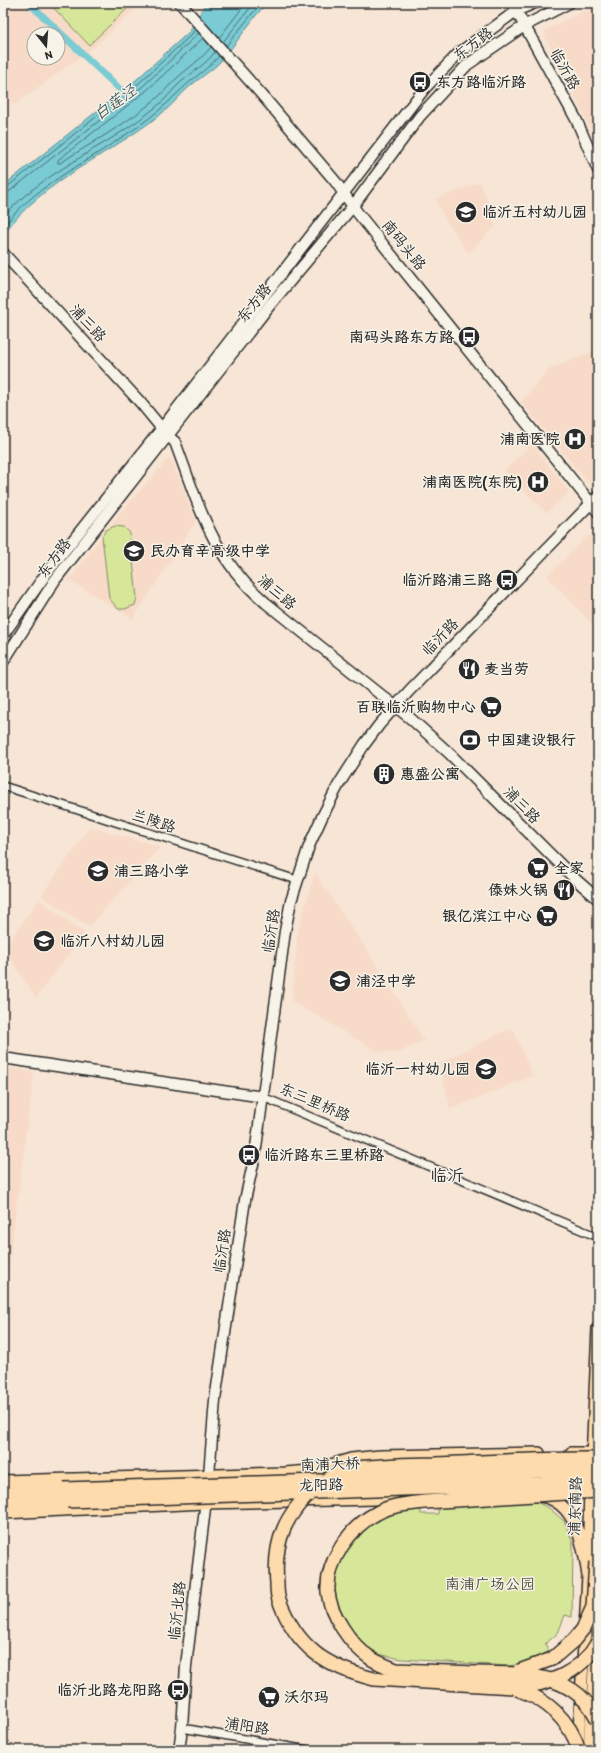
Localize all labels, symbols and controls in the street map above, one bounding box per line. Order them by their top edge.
street label: 东方路 [450,23,496,65]
north arrow [26,26,66,66]
street label: 临沂路 [546,45,584,93]
text: N [43,48,54,62]
bus stop icon: 东方路临沂路 [407,69,433,95]
place label: 东方路临沂路 [436,73,526,91]
water label: 白莲泾 [90,80,141,124]
school or university icon: 临沂五村幼儿园 [453,199,479,225]
place label: 临沂五村幼儿园 [482,203,587,221]
street label: 南码头路 [378,216,430,274]
street label: 东方路 [233,280,275,326]
street label: 浦三路 [66,300,110,346]
bus stop icon: 南码头路东方路 [456,324,482,350]
place label: 南码头路东方路 [349,328,454,346]
hospital icon: 浦南医院 [562,426,588,452]
place label: 浦南医院 [500,430,560,448]
hospital icon: 浦南医院(东院) [525,469,551,495]
place label: 浦南医院(东院) [422,473,522,492]
street label: 东方路 [33,535,75,581]
school or university icon: 民办育辛高级中学 [121,538,147,564]
place label: 民办育辛高级中学 [150,542,270,560]
bus stop icon: 临沂路浦三路 [494,567,520,593]
street label: 浦三路 [254,570,300,614]
place label: 临沂路浦三路 [402,571,492,589]
street label: 临沂路 [418,615,462,659]
restaurant icon: 麦当劳 [456,656,482,682]
place label: 麦当劳 [484,660,529,678]
supermarket icon: 百联临沂购物中心 [478,694,504,720]
place label: 百联临沂购物中心 [356,698,476,716]
bank icon: 中国建设银行 [457,727,483,753]
place label: 中国建设银行 [486,731,576,749]
building icon: 惠盛公寓 [371,761,397,787]
place label: 惠盛公寓 [400,765,460,783]
street label: 浦三路 [500,783,544,827]
street label: 兰陵路 [130,805,178,837]
supermarket icon: 全家 [525,855,551,881]
school or university icon: 浦三路小学 [85,858,111,884]
place label: 全家 [554,859,584,877]
place label: 浦三路小学 [114,862,189,880]
restaurant icon: 傣妹火锅 [551,877,577,903]
place label: 傣妹火锅 [488,881,548,899]
supermarket icon: 银亿滨江中心 [534,903,560,929]
street label: 临沂路 [259,907,283,955]
place label: 银亿滨江中心 [442,907,532,925]
school or university icon: 临沂八村幼儿园 [31,928,57,954]
place label: 临沂八村幼儿园 [60,932,165,950]
school or university icon: 浦泾中学 [327,968,353,994]
place label: 浦泾中学 [356,972,416,990]
school or university icon: 临沂一村幼儿园 [473,1056,499,1082]
place label: 临沂一村幼儿园 [365,1060,470,1078]
street label: 东三里桥路 [277,1079,353,1125]
bus stop icon: 临沂路东三里桥路 [236,1142,262,1168]
place label: 临沂路东三里桥路 [264,1146,384,1164]
district label: 临沂 [430,1165,464,1185]
street label: 临沂路 [210,1227,234,1275]
street label: 南浦大桥 [300,1454,360,1474]
street label: 龙阳路 [298,1476,344,1494]
street label: 浦东南路 [565,1476,585,1536]
park label: 南浦广场公园 [445,1575,535,1593]
street label: 临沂北路 [165,1580,189,1642]
bus stop icon: 临沂北路龙阳路 [165,1677,191,1703]
place label: 临沂北路龙阳路 [57,1681,162,1699]
supermarket icon: 沃尔玛 [256,1684,282,1710]
place label: 沃尔玛 [284,1688,329,1706]
street label: 浦阳路 [223,1714,271,1738]

